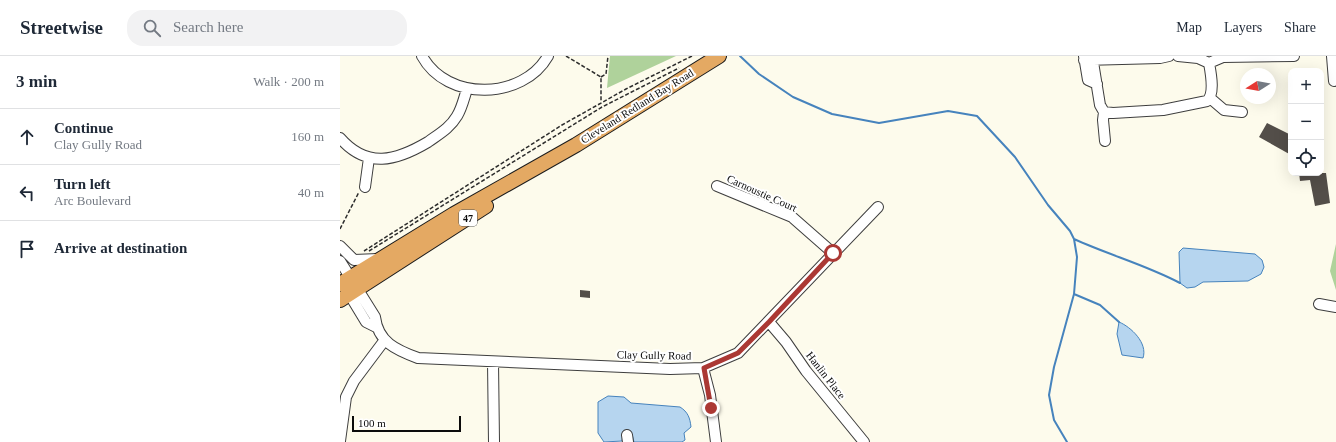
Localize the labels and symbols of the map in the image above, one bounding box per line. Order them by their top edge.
street label: Cleveland Redland Bay Road [579,66,696,146]
north arrow [1240,68,1276,104]
street label: Carnoustie Court [725,172,799,214]
road number: 47 [459,210,477,226]
route start [824,244,842,262]
street label: Clay Gully Road [617,348,692,362]
street label: Hanlin Place [804,349,848,401]
route end [702,399,720,417]
scale bar [352,414,461,433]

